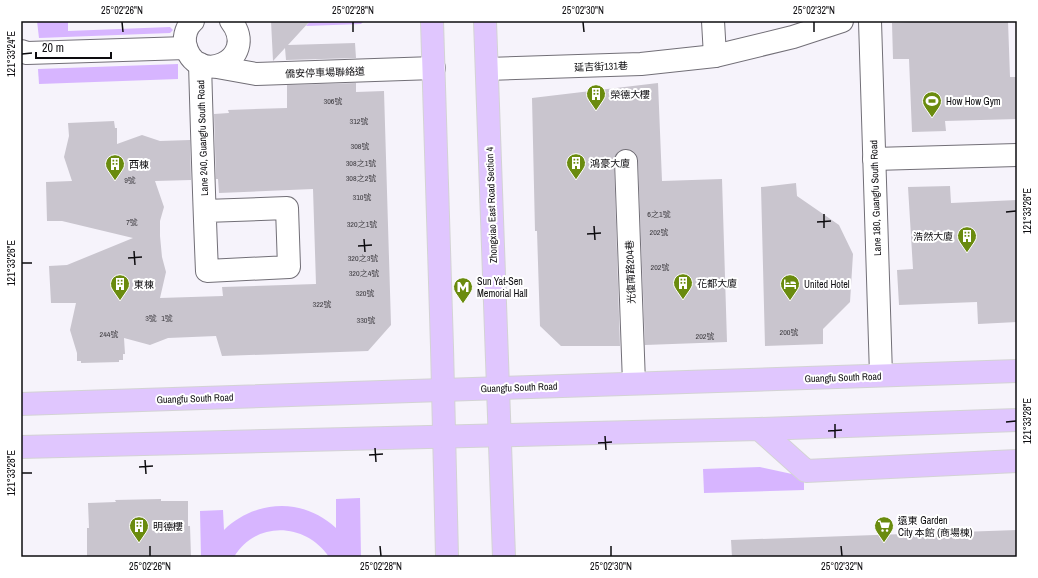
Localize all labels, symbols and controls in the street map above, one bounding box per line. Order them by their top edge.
text: 25°02'26"N [101,4,143,17]
text: 25°02'28"N [332,4,374,17]
text: 25°02'30"N [562,4,604,17]
text: 25°02'32"N [793,4,835,17]
text: 121°33'24"E [5,31,18,77]
scale bar [36,34,111,60]
text: 20 m [42,40,64,56]
street label: 延吉街131巷 [574,59,628,74]
street label: 僑安停車場聯絡道 [284,65,365,80]
street label: Lane 240, Guangfu South Road [194,80,211,196]
building icon: 榮德大樓 [585,83,607,111]
place label: 榮德大樓 [610,88,650,101]
sports icon: How How Gym [921,90,943,118]
place label: How How Gym [946,95,1001,108]
house number: 306號 [324,96,342,106]
house number: 312號 [350,116,368,126]
street label: Lane 180, Guangfu South Road [867,140,884,256]
house number: 308號 [351,141,369,151]
street label: Zhongxiao East Road Section 4 [483,146,500,263]
building icon: 鴻豪大廈 [565,152,587,180]
building icon: 西棟 [104,153,126,181]
place label: 鴻豪大廈 [590,157,630,170]
place label: 西棟 [129,158,149,171]
house number: 308之1號 [346,158,376,168]
house number: 308之2號 [346,173,376,183]
house number: 9號 [124,175,136,185]
text: 121°33'26"E [1021,188,1034,234]
house number: 310號 [353,192,371,202]
house number: 6之1號 [647,209,671,219]
house number: 7號 [126,217,138,227]
house number: 320之1號 [347,219,377,229]
building icon: 浩然大廈 [956,225,978,253]
house number: 202號 [650,227,668,237]
place label: 浩然大廈 [913,230,953,243]
text: 121°33'26"E [5,240,18,286]
street label: 光復南路204巷 [623,240,638,304]
house number: 320之3號 [348,253,378,263]
house number: 202號 [651,262,669,272]
house number: 320之4號 [349,268,379,278]
building icon: 花都大廈 [672,272,694,300]
building icon: 東棟 [109,273,131,301]
hotel icon: United Hotel [779,273,801,301]
place label: Sun Yat-Sen Memorial Hall [477,275,528,300]
metro station icon: Sun Yat-Sen Memorial Hall [452,276,474,304]
place label: 花都大廈 [697,277,737,290]
place label: 東棟 [134,278,154,291]
place label: United Hotel [804,278,850,291]
house number: 320號 [356,288,374,298]
house number: 322號 [313,299,331,309]
house number: 3號 [145,313,157,323]
house number: 1號 [161,313,173,323]
house number: 330號 [357,315,375,325]
house number: 200號 [780,327,798,337]
house number: 244號 [100,329,118,339]
house number: 202號 [696,331,714,341]
street label: Guangfu South Road [804,370,882,385]
street label: Guangfu South Road [480,380,558,395]
street label: Guangfu South Road [156,391,234,406]
text: 121°33'28"E [1021,398,1034,444]
text: 121°33'28"E [5,450,18,496]
place label: 遠東 Garden City 本館 (商場棟) [898,514,973,539]
building icon: 明德樓 [128,515,150,543]
supermarket icon: 遠東 Garden City 本館 (商場棟) [873,515,895,543]
place label: 明德樓 [153,520,183,533]
text: 25°02'26"N [129,560,171,573]
text: 25°02'28"N [360,560,402,573]
text: 25°02'30"N [590,560,632,573]
text: 25°02'32"N [821,560,863,573]

